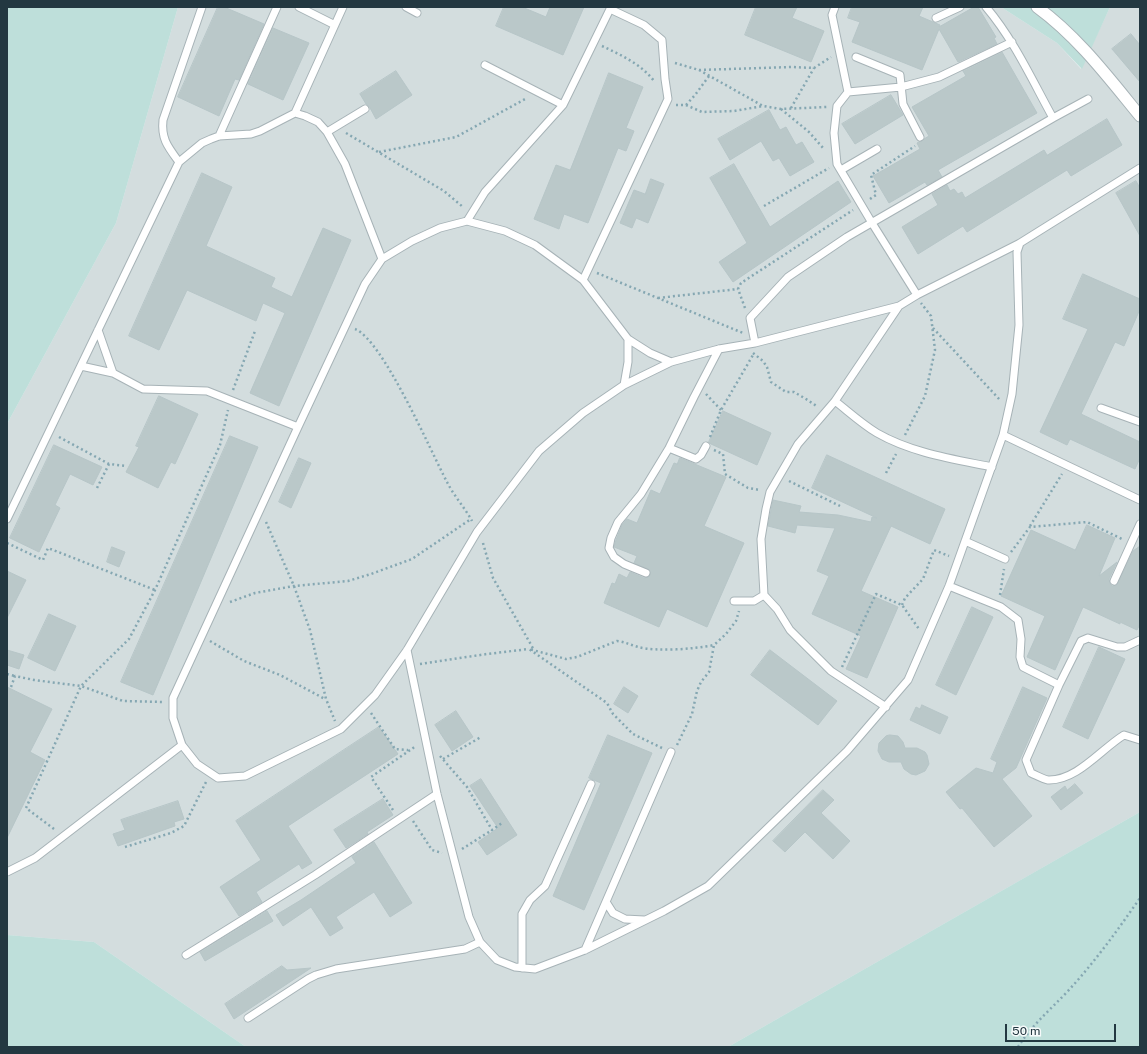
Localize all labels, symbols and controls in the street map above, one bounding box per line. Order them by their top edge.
scale bar [1007,1016,1118,1042]
text: 50 m [1012,1024,1040,1038]

